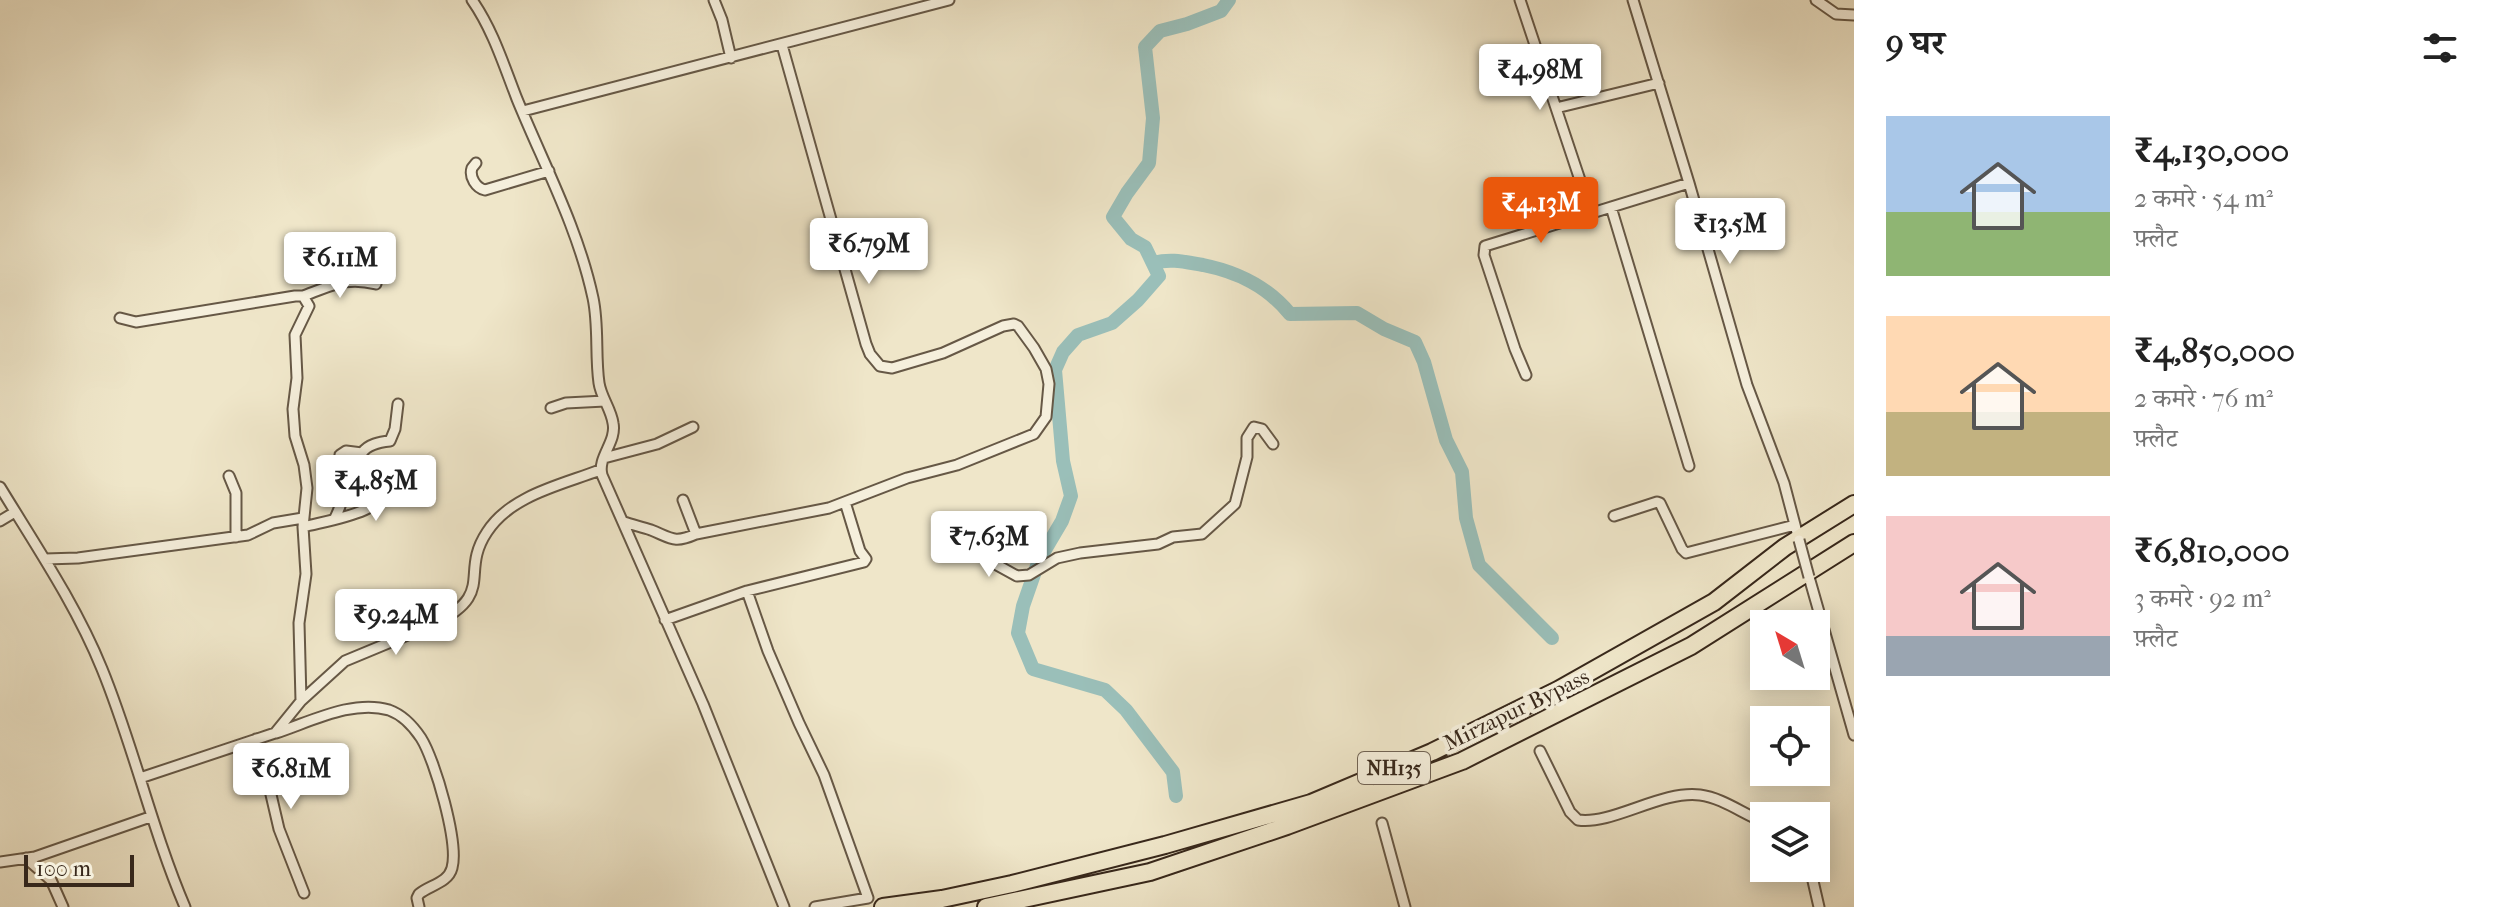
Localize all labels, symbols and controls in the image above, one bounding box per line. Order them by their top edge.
text: 9 घर [1886,23,1945,63]
icon: filters [2418,26,2462,70]
pin: ₹4.98M [1475,44,1605,112]
text: ₹4.98M [1497,54,1583,85]
text: ₹4,130,000 [2134,131,2289,171]
icon: home [1950,148,2046,244]
pin: ₹4.13M [1476,177,1606,245]
text: 2 कमरे · 54 m² [2134,183,2273,214]
text: ₹4.13M [1501,187,1581,218]
pin: ₹13.5M [1665,198,1795,266]
text: ₹13.5M [1693,208,1767,239]
pin: ₹6.79M [804,218,934,286]
text: फ़्लैट [2134,223,2177,254]
text: ₹6.79M [828,228,910,259]
pin: ₹6.11M [275,232,405,300]
text: ₹6.11M [302,242,378,273]
text: ₹4,850,000 [2134,331,2295,371]
icon: home [1950,348,2046,444]
text: 2 कमरे · 76 m² [2134,383,2273,414]
text: फ़्लैट [2134,423,2177,454]
pin: ₹4.85M [311,455,441,523]
text: ₹4.85M [334,465,418,496]
pin: ₹7.63M [924,511,1054,579]
text: ₹7.63M [949,521,1029,552]
text: ₹6,810,000 [2134,531,2290,571]
icon: home [1950,548,2046,644]
text: 3 कमरे · 92 m² [2134,583,2271,614]
pin: ₹9.24M [331,589,461,657]
text: ₹9.24M [353,599,439,630]
north arrow [1750,610,1830,690]
map controls [1750,610,1830,882]
text: फ़्लैट [2134,623,2177,654]
street label: Mirzapur Bypass [1439,663,1593,756]
button: locate [1750,706,1830,786]
pin: ₹6.81M [226,743,356,811]
road number: NH135 [1358,752,1430,784]
text: ₹6.81M [251,753,331,784]
button: layers [1750,802,1830,882]
scale bar [24,851,134,887]
text: 100 m [36,856,91,882]

